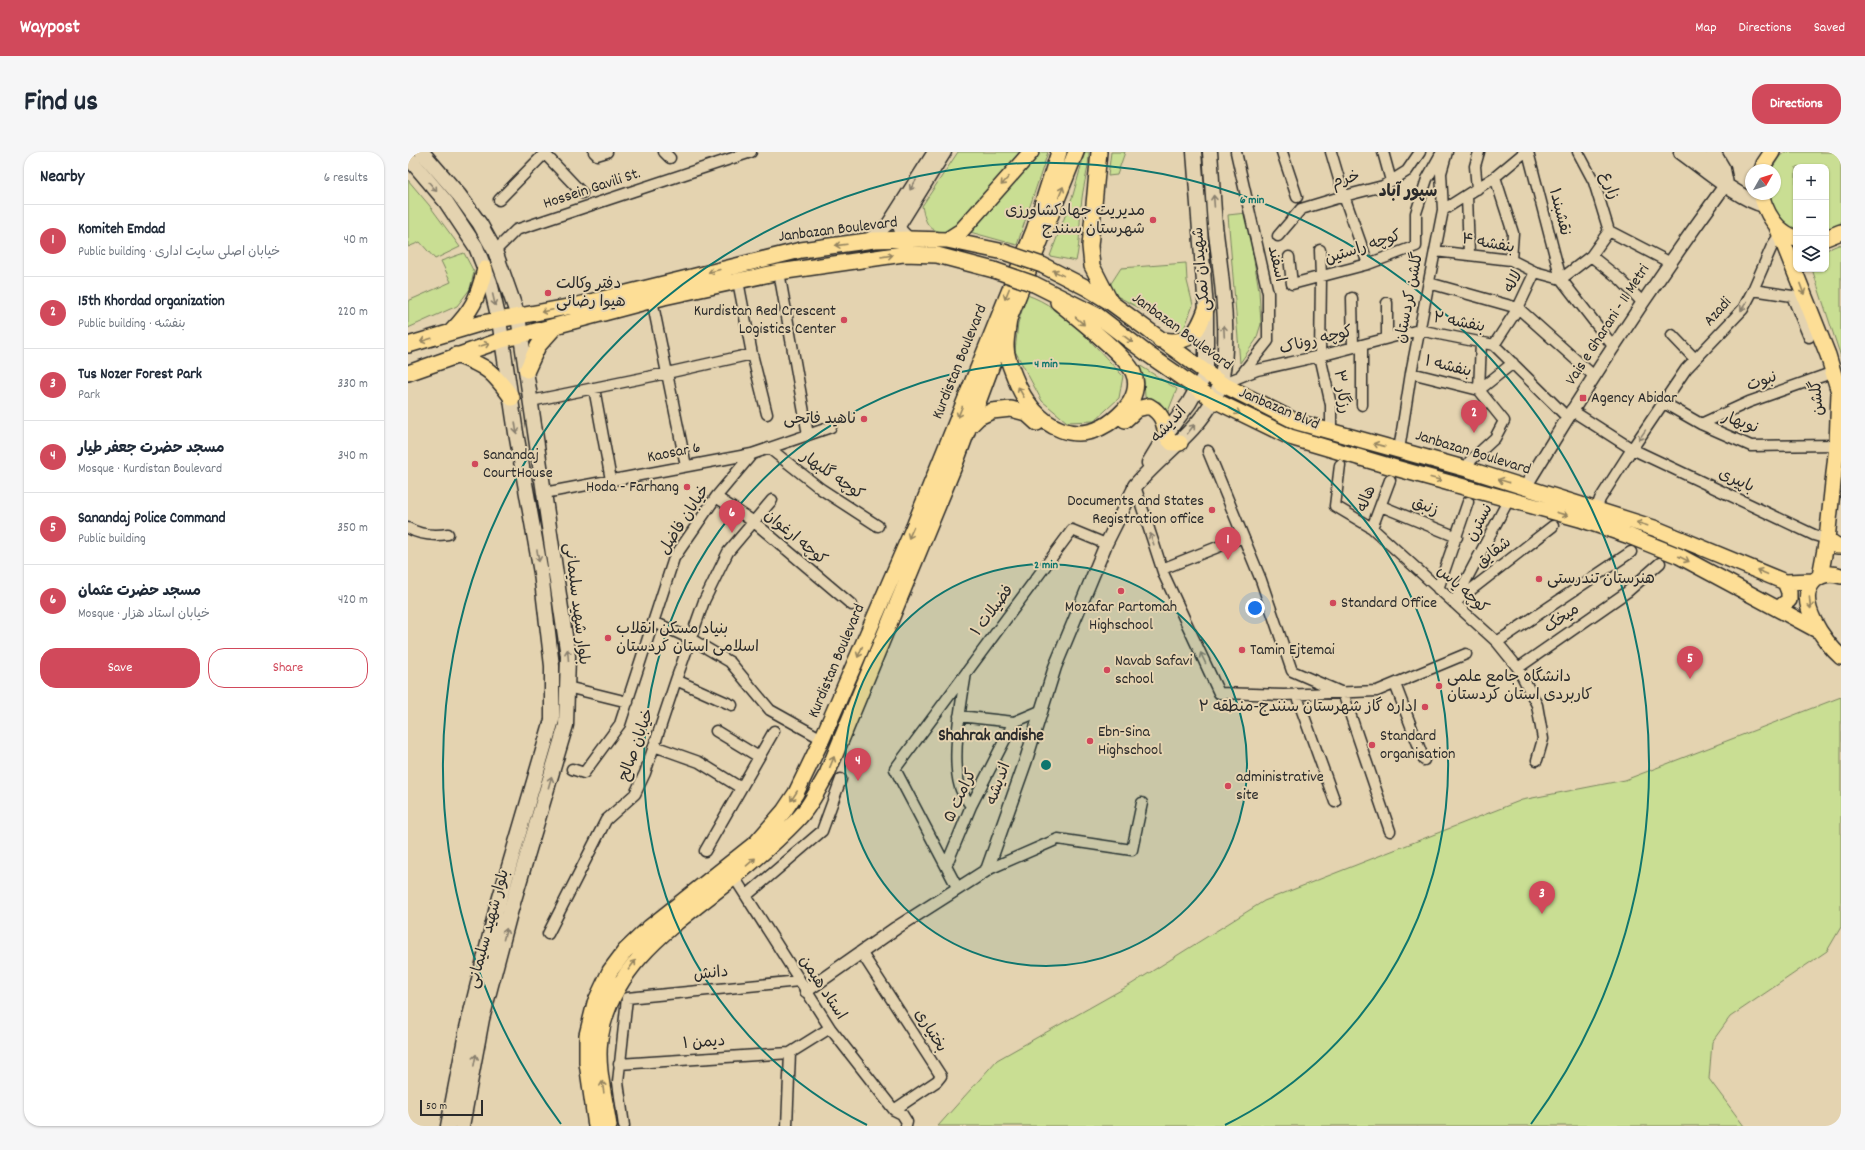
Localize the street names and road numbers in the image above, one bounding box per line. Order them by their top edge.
street label: Hossein Gavili St. [540,162,644,216]
street label: خرم [1329,165,1363,195]
street label: زارع [1593,169,1625,203]
street label: نقشبند۱ [1542,186,1576,238]
street label: Janbazan Boulevard [777,211,899,249]
street label: کوچه راستین [1322,225,1404,271]
street label: شهیدان نمکی [1187,226,1217,312]
street label: بنفشه ۴ [1460,228,1516,260]
street label: اسفند [1261,244,1291,284]
street label: گلشن کردستان [1390,250,1430,346]
street label: Vais e Gharani - 11 Metri [1560,260,1656,390]
street label: لاله [1499,267,1529,297]
street label: Janbazan Boulevard [1127,287,1237,377]
street label: Azadi [1698,292,1738,332]
street label: Kurdistan Boulevard [927,301,993,423]
street label: بنفشه ۲ [1431,307,1487,339]
street label: کوچه روناک [1277,321,1355,361]
street label: بنفشه ۱ [1422,350,1474,384]
street label: نبوت [1744,366,1780,398]
street label: رزگار ۳ [1327,369,1355,415]
street label: گلشن [1805,379,1831,417]
street label: Janbazan Blvd [1235,382,1323,436]
street label: اندیشه [1145,401,1193,449]
street label: نوبهار [1718,406,1761,440]
street label: Janbazan Boulevard [1412,424,1534,482]
street label: Kaosar 6 [645,437,703,469]
street label: کوچه گلبهار [794,445,868,506]
street label: باپیری [1714,463,1758,499]
street label: خیابان فاضل [654,480,716,560]
street label: هاله [1351,482,1383,516]
street label: زنبق [1408,491,1442,523]
street label: نسترن [1461,500,1499,546]
street label: کوچه ارغوان [758,505,832,571]
street label: شقایق [1471,532,1517,574]
street label: بلوار شهید سلیمانی [557,542,595,666]
street label: کوچه یاس [1431,560,1493,620]
street label: فضیلات ۱ [966,581,1020,641]
street label: میخک [1540,598,1584,640]
street label: Kurdistan Boulevard [803,600,871,722]
street label: خیابان صالح [613,706,661,784]
street label: اندیشه [981,759,1017,809]
street label: کرامت ۵ [939,765,983,827]
street label: بلوار شهید سلیمانی [462,867,516,991]
street label: استاد هیمن [793,951,851,1025]
street label: دانش [693,961,729,987]
street label: بختیاری [908,1005,952,1057]
street label: دیمن ۱ [682,1030,726,1056]

